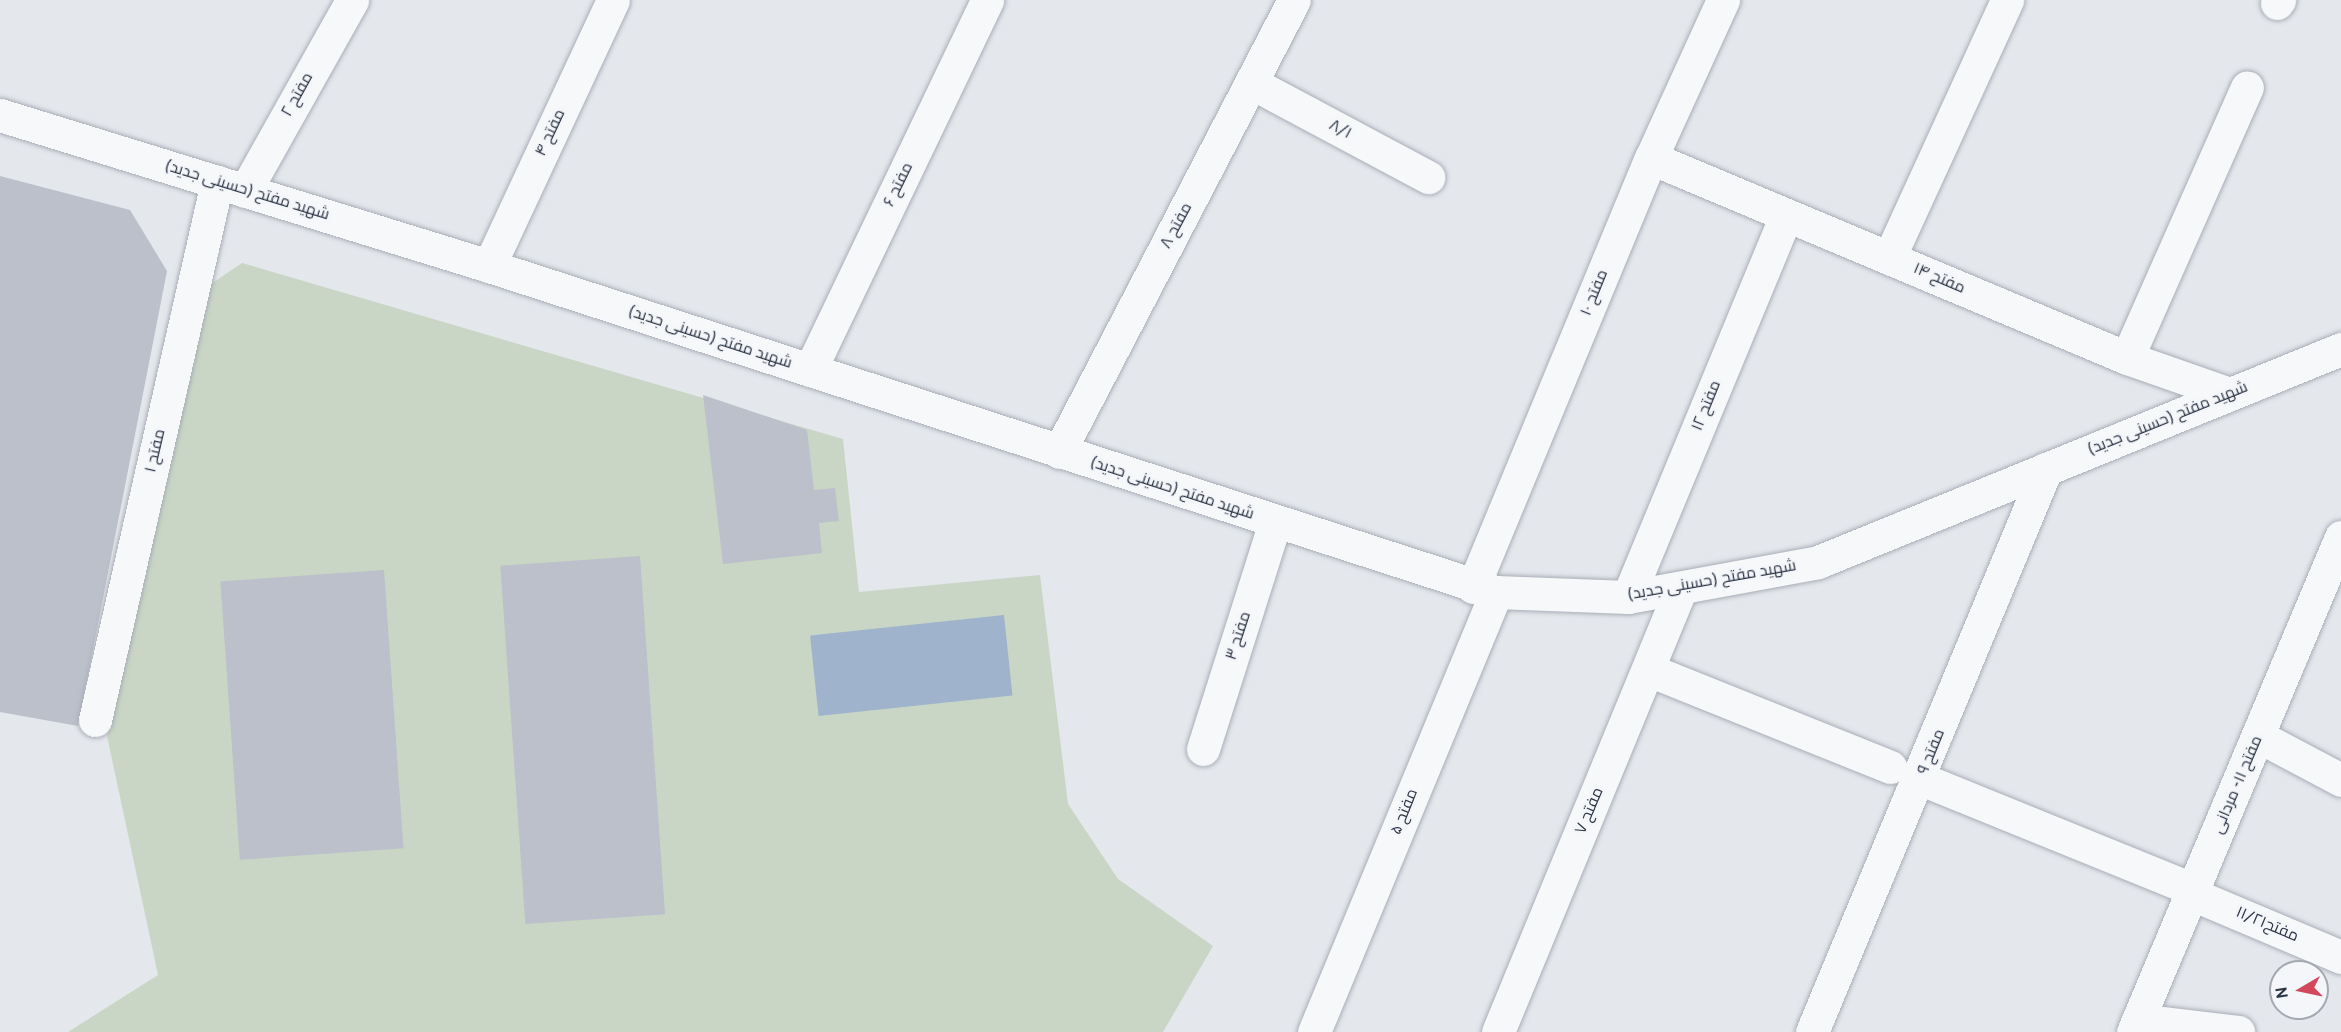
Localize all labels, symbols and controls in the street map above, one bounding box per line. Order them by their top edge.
street label: مفتح ۲ [278,70,318,120]
street label: مفتح ۴ [532,106,570,160]
street label: ۸/۱ [1325,116,1355,144]
street label: شهید مفتح (حسینی جدید) [162,157,332,225]
street label: مفتح ۶ [880,160,918,210]
street label: مفتح ۸ [1157,200,1197,252]
street label: مفتح ۱۴ [1910,260,1968,298]
street label: مفتح ۱۰ [1577,267,1613,319]
street label: شهید مفتح (حسینی جدید) [626,302,794,374]
street label: مفتح ۱۲ [1688,378,1726,434]
street label: شهید مفتح (حسینی جدید) [2085,378,2251,460]
street label: مفتح ۱ [142,427,170,475]
street label: شهید مفتح (حسینی جدید) [1088,453,1256,525]
street label: شهید مفتح (حسینی جدید) [1626,557,1798,605]
street label: مفتح ۳ [1222,609,1256,663]
street label: مفتح ۹ [1914,726,1950,778]
street label: مفتح ۱۱- مردانی [2209,733,2267,837]
street label: مفتح ۷ [1572,785,1608,837]
street label: مفتح ۵ [1387,786,1423,838]
street label: مفتح۱۱/۲۱ [2233,903,2301,947]
north arrow [2269,960,2329,1020]
text: N [2272,985,2294,1000]

